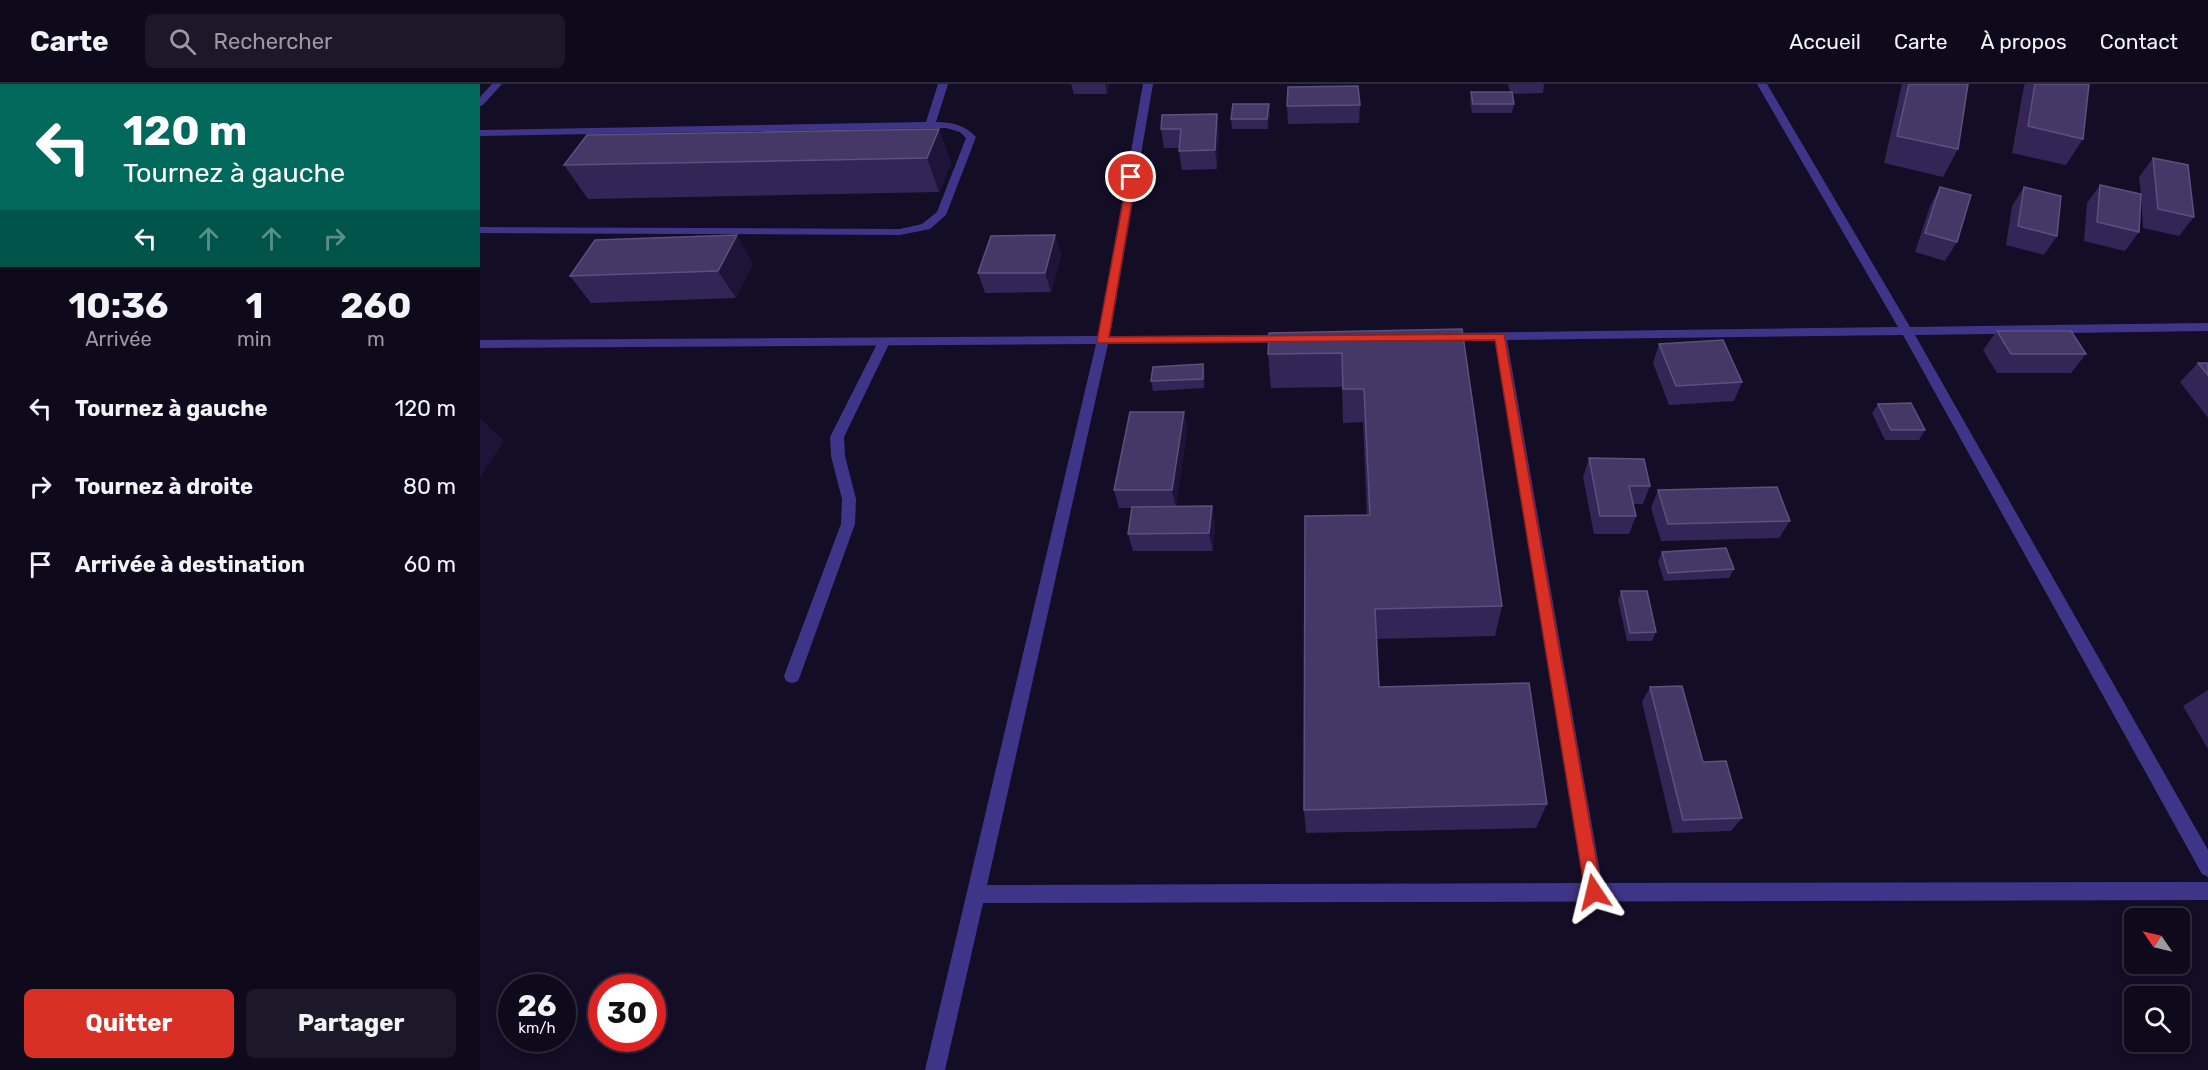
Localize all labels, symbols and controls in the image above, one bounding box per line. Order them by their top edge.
search box [145,14,565,68]
text: Carte [30,25,109,58]
icon: search [166,25,199,58]
text: Rechercher [214,28,332,55]
text: Accueil [1789,29,1861,54]
text: Carte [1894,29,1947,54]
text: À propos [1980,29,2067,54]
text: Contact [2100,29,2178,54]
text: 120 m [123,106,247,156]
icon: left [24,108,102,186]
pin [1105,151,1156,202]
text: Tournez à gauche [123,157,345,189]
icon: arrive [1114,160,1147,193]
icon: left [129,222,162,255]
icon: ahead [192,222,225,255]
icon: ahead [255,222,288,255]
icon: right [318,222,351,255]
text: 10:36 [68,284,169,327]
text: 1 [245,284,263,327]
text: 260 [340,284,412,327]
text: Arrivée [85,327,152,351]
text: min [237,327,272,351]
text: m [367,327,385,351]
icon: left [24,392,57,425]
text: Tournez à gauche [75,395,268,422]
text: 120 m [395,395,456,422]
icon: right [24,470,57,503]
text: Tournez à droite [75,473,253,500]
text: 80 m [403,473,456,500]
icon: arrive [24,548,57,581]
text: Arrivée à destination [75,551,305,578]
text: 60 m [404,551,456,578]
position arrow [1562,860,1626,924]
north arrow [2124,908,2190,974]
map controls [2124,908,2190,1052]
speed limit sign: 30 [588,974,666,1052]
button: search [2124,986,2190,1052]
text: 26 [517,988,557,1024]
button: Quitter [24,989,234,1058]
button: Partager [246,989,456,1058]
text: km/h [518,1019,556,1037]

